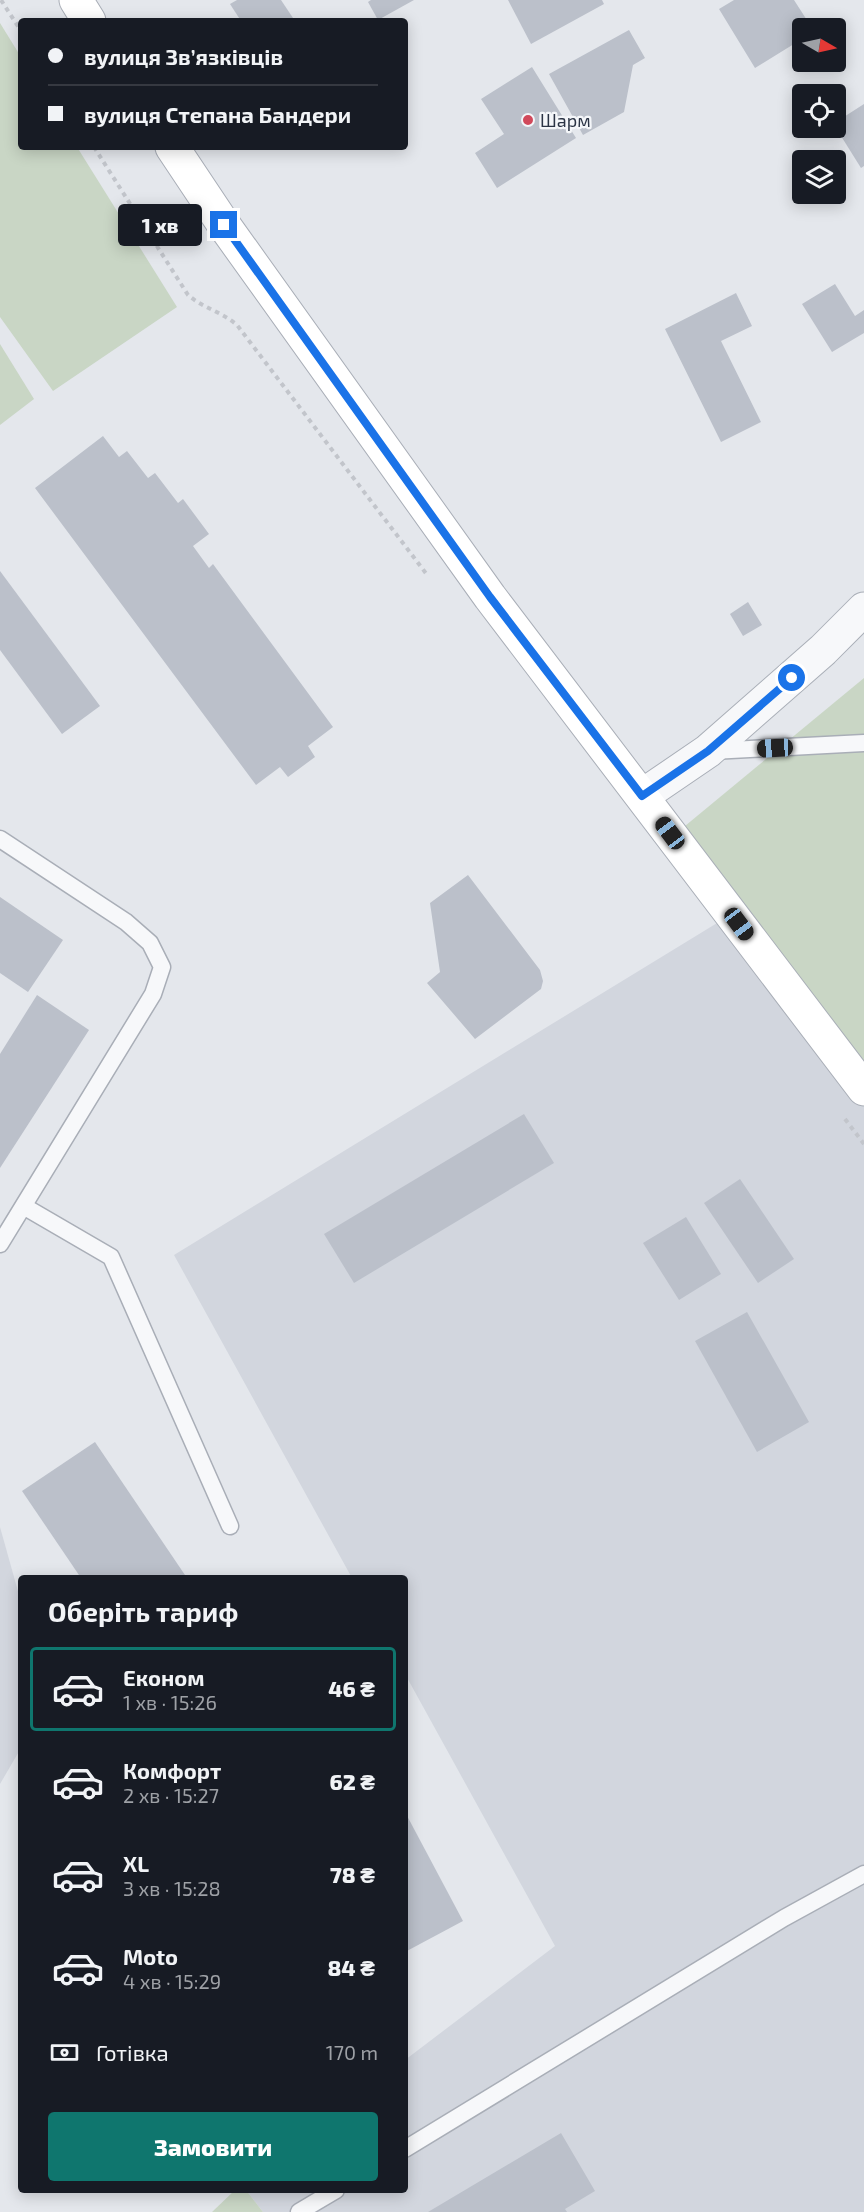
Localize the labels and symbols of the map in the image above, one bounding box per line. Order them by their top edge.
north arrow [792,18,846,72]
place label: Шарм [540,109,591,131]
marker: Шарм [521,113,535,127]
callout: 1 хв [119,204,203,246]
route end [210,211,237,238]
route start [778,664,805,691]
car [757,738,793,758]
car [652,813,688,853]
car [721,904,757,944]

